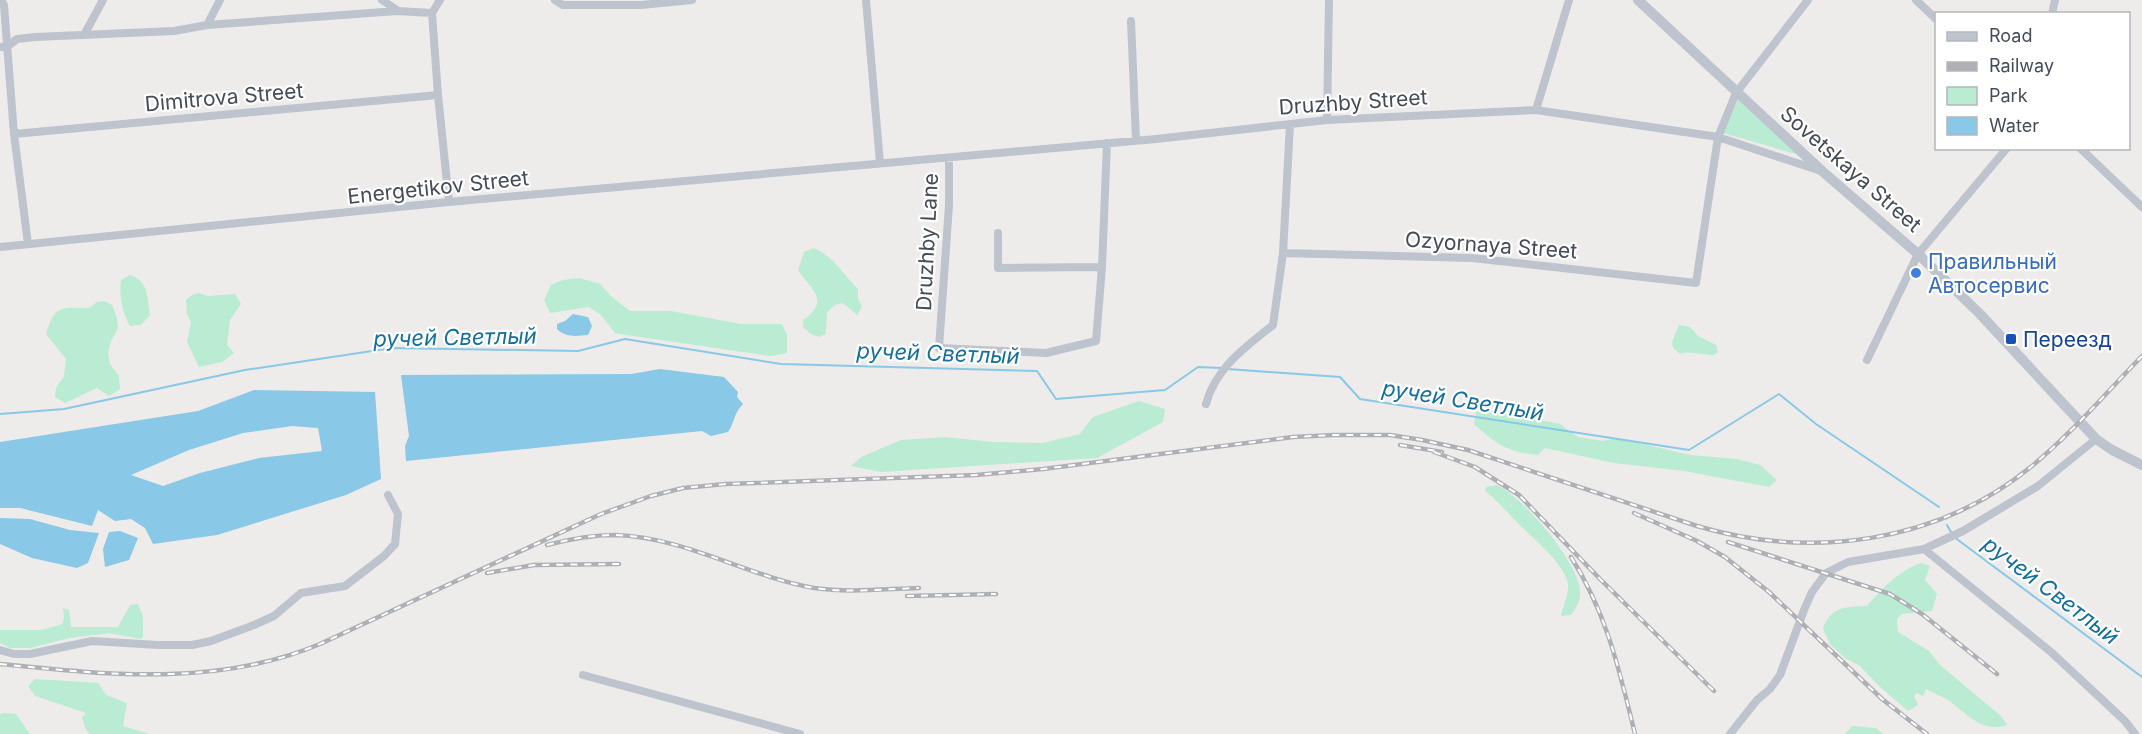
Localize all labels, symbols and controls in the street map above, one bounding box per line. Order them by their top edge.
legend [1935,12,2130,150]
text: Road [1989,25,2032,46]
text: Railway [1989,55,2054,76]
street label: Dimitrova Street [144,78,304,116]
street label: Druzhby Street [1278,84,1428,120]
text: Park [1989,85,2028,106]
street label: Sovetskaya Street [1775,101,1927,237]
text: Water [1989,115,2039,136]
street label: Energetikov Street [346,165,530,209]
street label: Druzhby Lane [911,172,943,312]
street label: Ozyornaya Street [1404,227,1578,263]
place label: Правильный Автосервис [1928,249,2057,298]
marker: Правильный Автосервис [1909,266,1923,280]
water label: ручей Светлый [372,323,537,351]
place label: Переезд [2023,327,2112,352]
marker: Переезд [2004,332,2018,346]
water label: ручей Светлый [855,337,1020,369]
water label: ручей Светлый [1379,374,1546,426]
water label: ручей Светлый [1977,530,2124,650]

